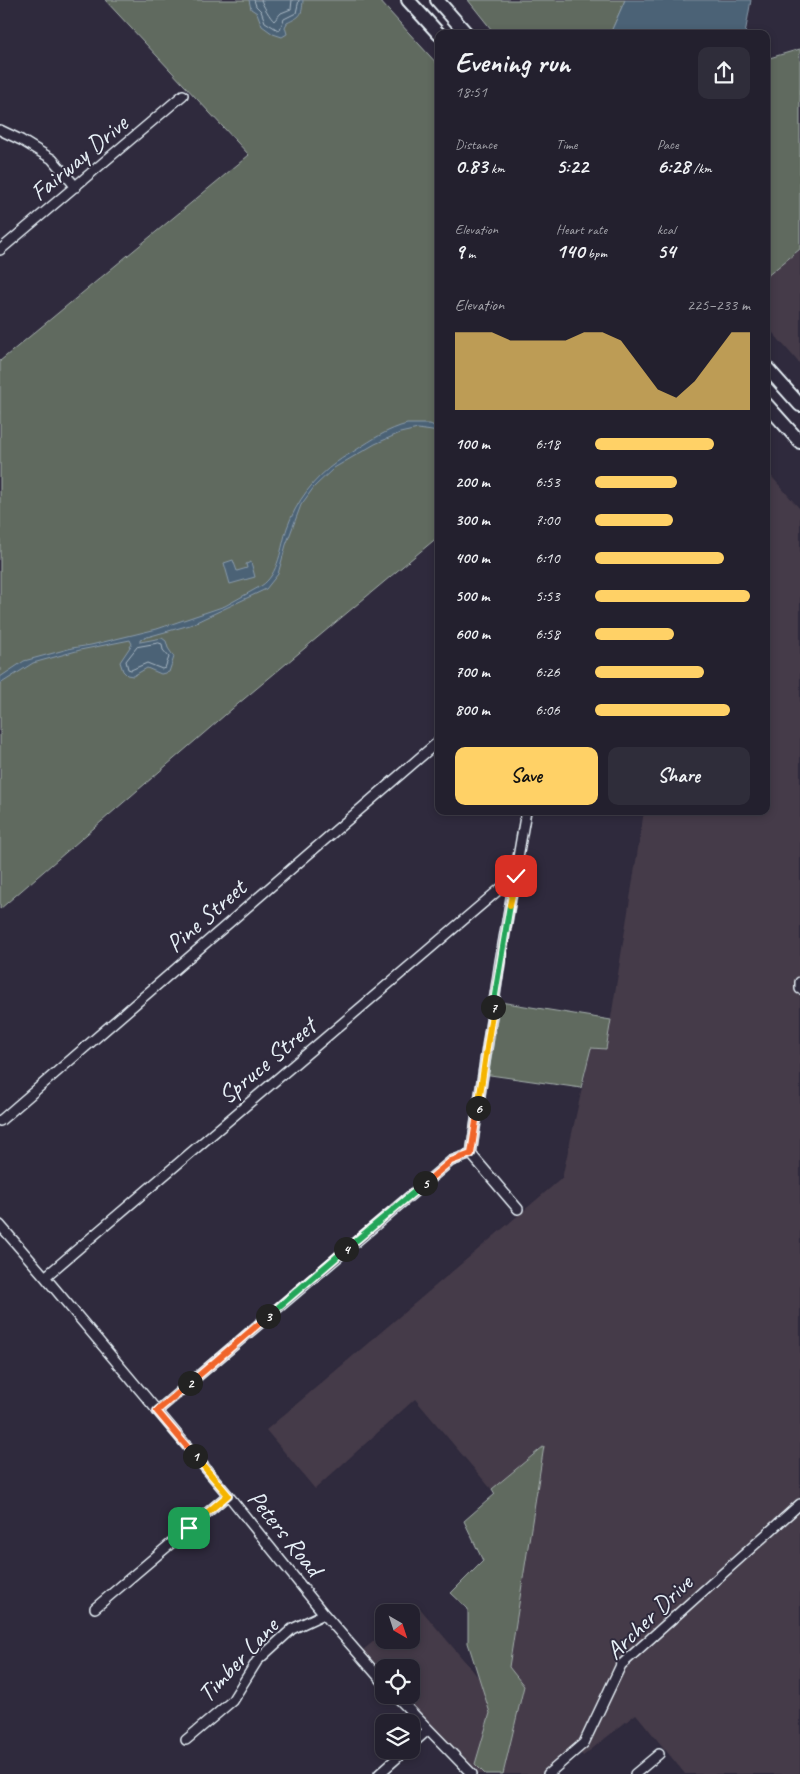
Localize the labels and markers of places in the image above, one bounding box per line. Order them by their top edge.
pin [495,855,537,897]
pin: 7 [480,994,506,1020]
pin: 6 [466,1096,490,1120]
pin: 5 [412,1170,438,1196]
pin: 4 [334,1236,358,1262]
pin: 3 [256,1304,280,1328]
pin: 2 [178,1370,202,1396]
pin: 1 [182,1444,208,1468]
pin [168,1507,210,1549]

